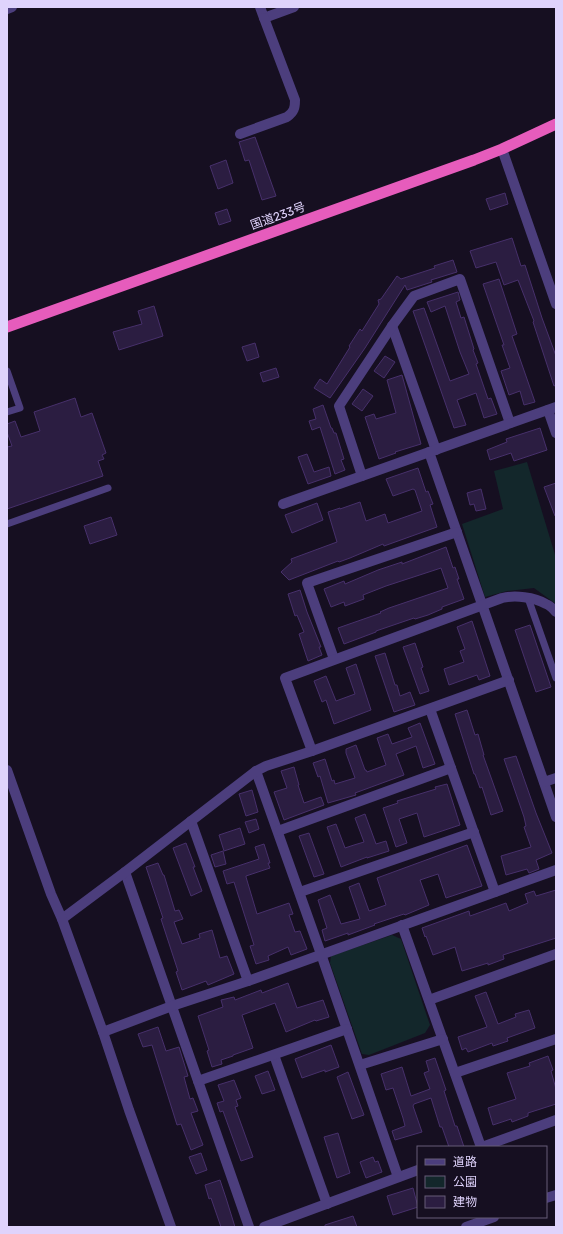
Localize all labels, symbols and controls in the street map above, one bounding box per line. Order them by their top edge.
street label: 国道233号 [249,200,307,232]
legend [417,1146,547,1218]
text: 道路 [453,1155,477,1169]
text: 公園 [453,1175,477,1189]
text: 建物 [453,1195,477,1209]

